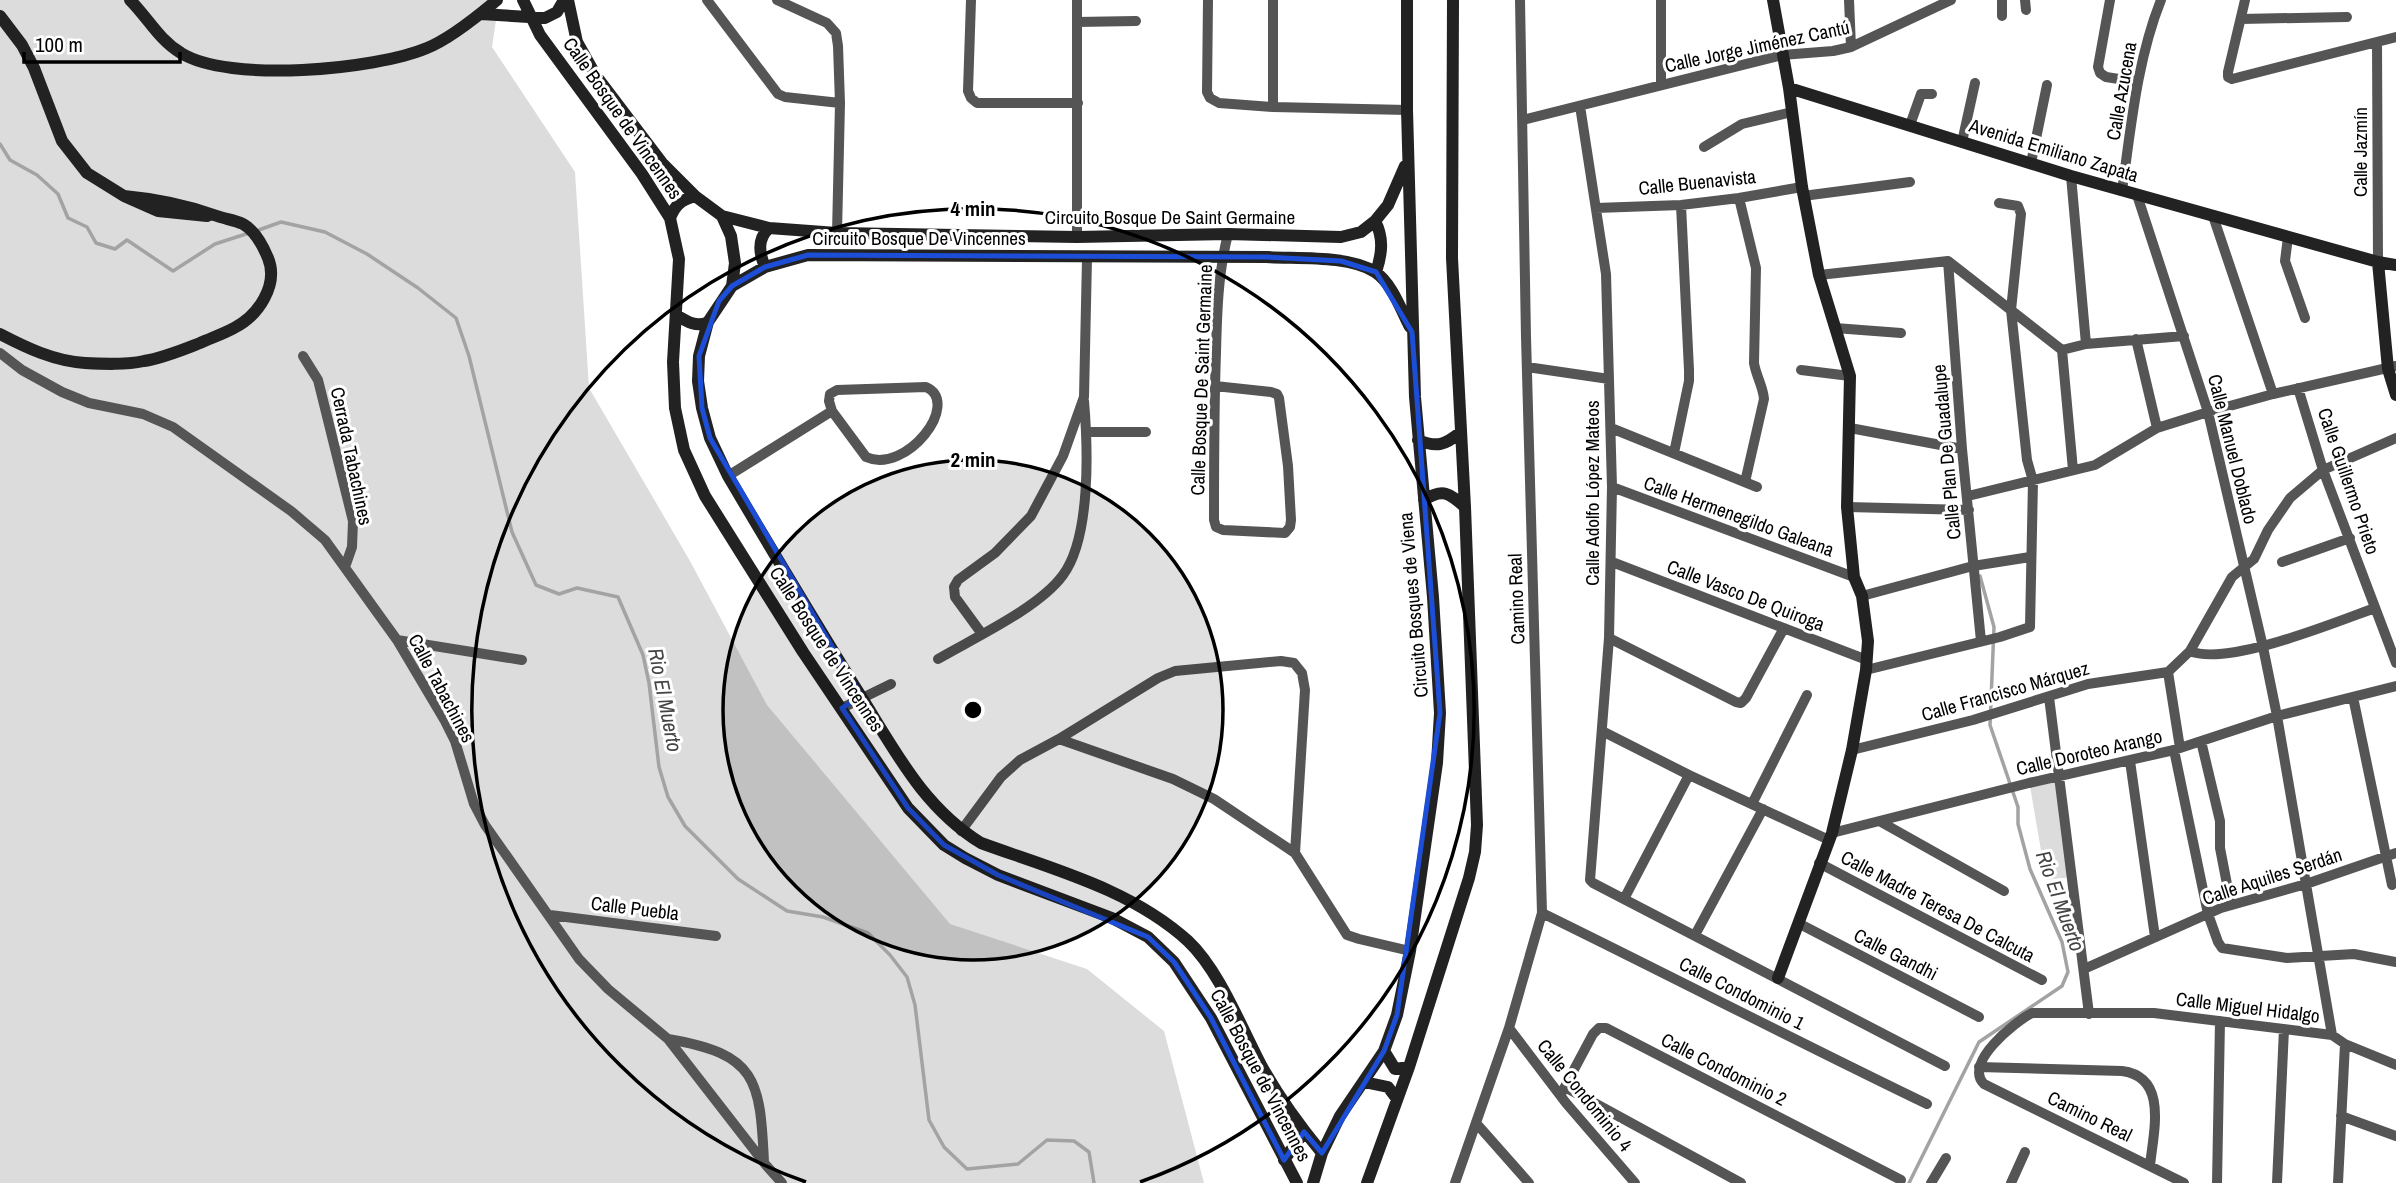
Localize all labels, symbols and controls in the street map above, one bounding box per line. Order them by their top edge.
street label: Calle Jorge Jiménez Cantú [1662,14,1852,78]
scale bar [24,21,180,65]
text: 100 m [35,30,83,59]
street label: Calle Bosque de Vincennes [557,32,689,204]
street label: Calle Azucena [2100,39,2143,142]
street label: Calle Jazmín [2347,107,2373,197]
street label: Avenida Emiliano Zapata [1965,112,2142,188]
street label: Calle Buenavista [1637,163,1757,201]
text: 4 min [951,194,995,223]
street label: Circuito Bosque De Saint Germaine [1045,204,1295,230]
street label: Circuito Bosque De Vincennes [812,225,1026,251]
street label: Calle Bosque De Saint Germaine [1184,264,1218,496]
street label: Calle Plan De Guadalupe [1925,363,1967,541]
street label: Calle Manuel Doblado [2202,371,2264,527]
street label: Cerrada Tabachines [325,385,379,528]
street label: Calle Adolfo López Mateos [1579,400,1605,586]
street label: Calle Guillermo Prieto [2312,404,2386,558]
text: 2 min [951,445,995,474]
street label: Calle Hermenegildo Galeana [1640,469,1838,563]
street label: Circuito Bosques de Viena [1392,511,1434,699]
street label: Camino Real [1501,553,1531,645]
street label: Calle Vasco De Quiroga [1663,553,1829,637]
street label: Calle Bosque de Vincennes [764,561,890,737]
street label: Calle Tabachines [402,629,482,747]
water label: Rio El Muerto [641,645,690,754]
street label: Calle Francisco Márquez [1918,655,2092,727]
centre of rings [961,698,985,722]
street label: Calle Doroteo Arango [2014,723,2164,781]
street label: Calle Aquiles Serdán [2199,841,2345,911]
street label: Calle Madre Teresa De Calcuta [1836,844,2040,968]
water label: Rio El Muerto [2029,846,2092,955]
street label: Calle Puebla [590,890,681,926]
street label: Calle Gandhi [1850,922,1942,986]
street label: Calle Condominio 1 [1675,950,1810,1036]
street label: Calle Bosque de Vincennes [1204,984,1318,1166]
street label: Calle Miguel Hidalgo [2175,985,2321,1029]
street label: Calle Condominio 2 [1657,1026,1791,1112]
street label: Calle Condominio 4 [1532,1033,1639,1157]
street label: Camino Real [2043,1084,2137,1148]

